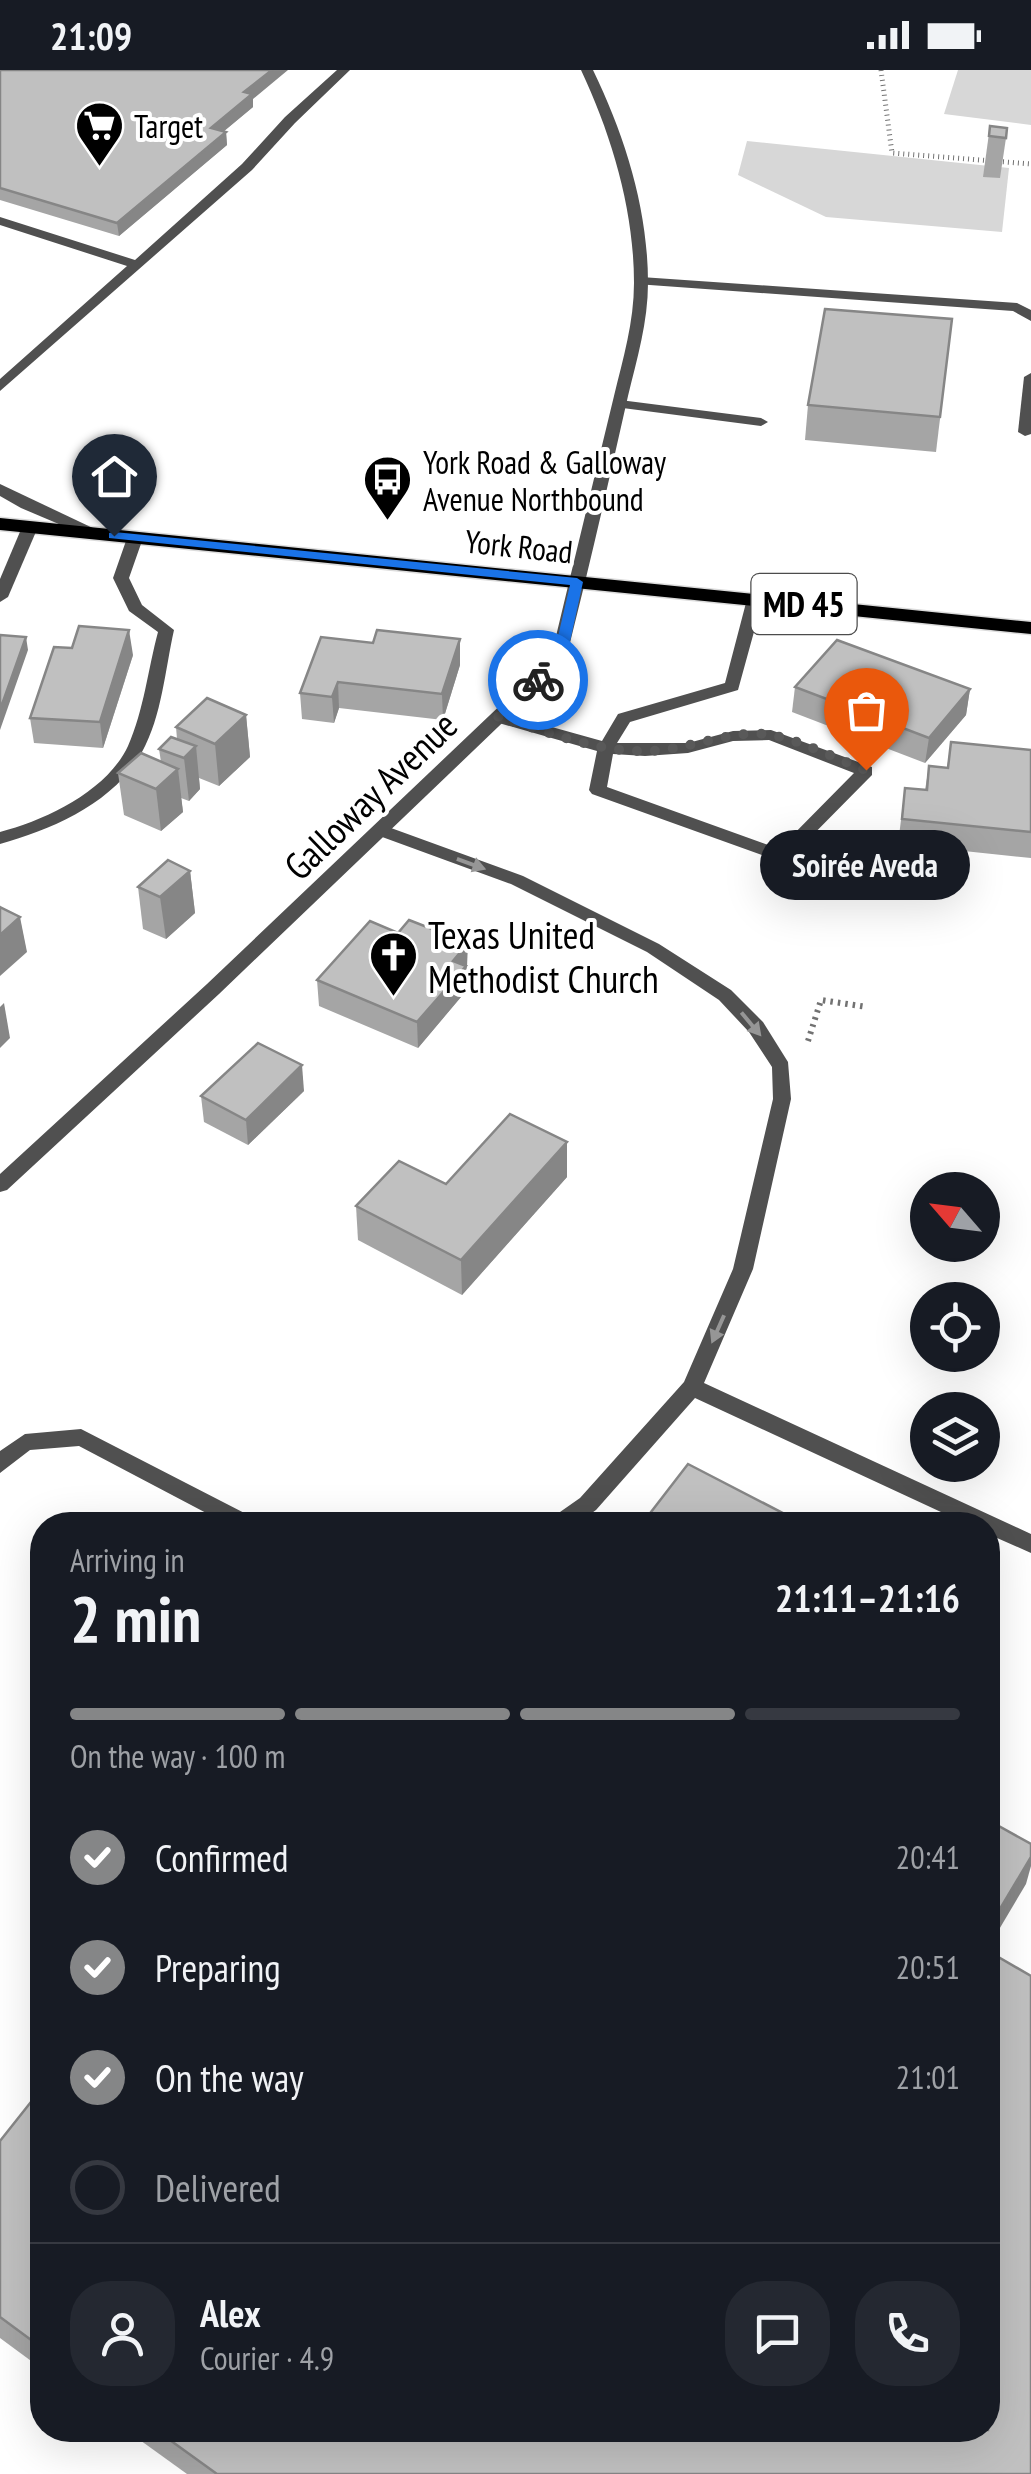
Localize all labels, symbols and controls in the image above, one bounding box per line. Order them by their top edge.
text: 21:09 [50,11,132,60]
supermarket icon: Target [73,100,125,168]
place label: Target [134,105,203,147]
pin [72,434,157,537]
place label: York Road & Galloway Avenue Northbound [423,441,666,520]
icon: home [87,449,142,504]
bus stop icon: York Road & Galloway Avenue Northbound [362,454,414,522]
street label: York Road [463,519,575,573]
road number: MD 45 [752,574,856,634]
courier [488,630,588,730]
icon: bike [511,653,566,708]
pin [824,668,909,771]
icon: bag [839,683,894,738]
street label: Galloway Avenue [273,700,467,890]
callout: Soirée Aveda [761,830,971,900]
text: Soirée Aveda [792,844,938,886]
one-way arrow [457,857,487,872]
place label: Texas United Methodist Church [428,910,659,1003]
church icon: Texas United Methodist Church [367,930,419,998]
one-way arrow [740,1011,761,1036]
north arrow [910,1172,1000,1262]
map controls [910,1172,1000,1482]
button: locate [910,1282,1000,1372]
one-way arrow [710,1314,726,1344]
button: layers [910,1392,1000,1482]
text: Arriving in [70,1539,185,1581]
text: 21:11–21:16 [775,1573,960,1622]
text: 2 min [70,1576,201,1660]
text: On the way · 100 m [70,1735,285,1777]
icon: check [70,1830,125,1885]
text: Confirmed [155,1833,288,1882]
text: 20:41 [896,1836,960,1878]
icon: check [70,1940,125,1995]
text: Preparing [155,1943,281,1992]
text: 20:51 [896,1946,960,1988]
icon: check [70,2050,125,2105]
text: On the way [155,2053,303,2102]
text: 21:01 [896,2056,960,2098]
text: Delivered [155,2163,281,2212]
button: person [70,2281,175,2386]
button: chat [725,2281,830,2386]
button: phone [855,2281,960,2386]
text: Alex [200,2288,261,2337]
text: Courier · 4.9 [200,2337,334,2379]

